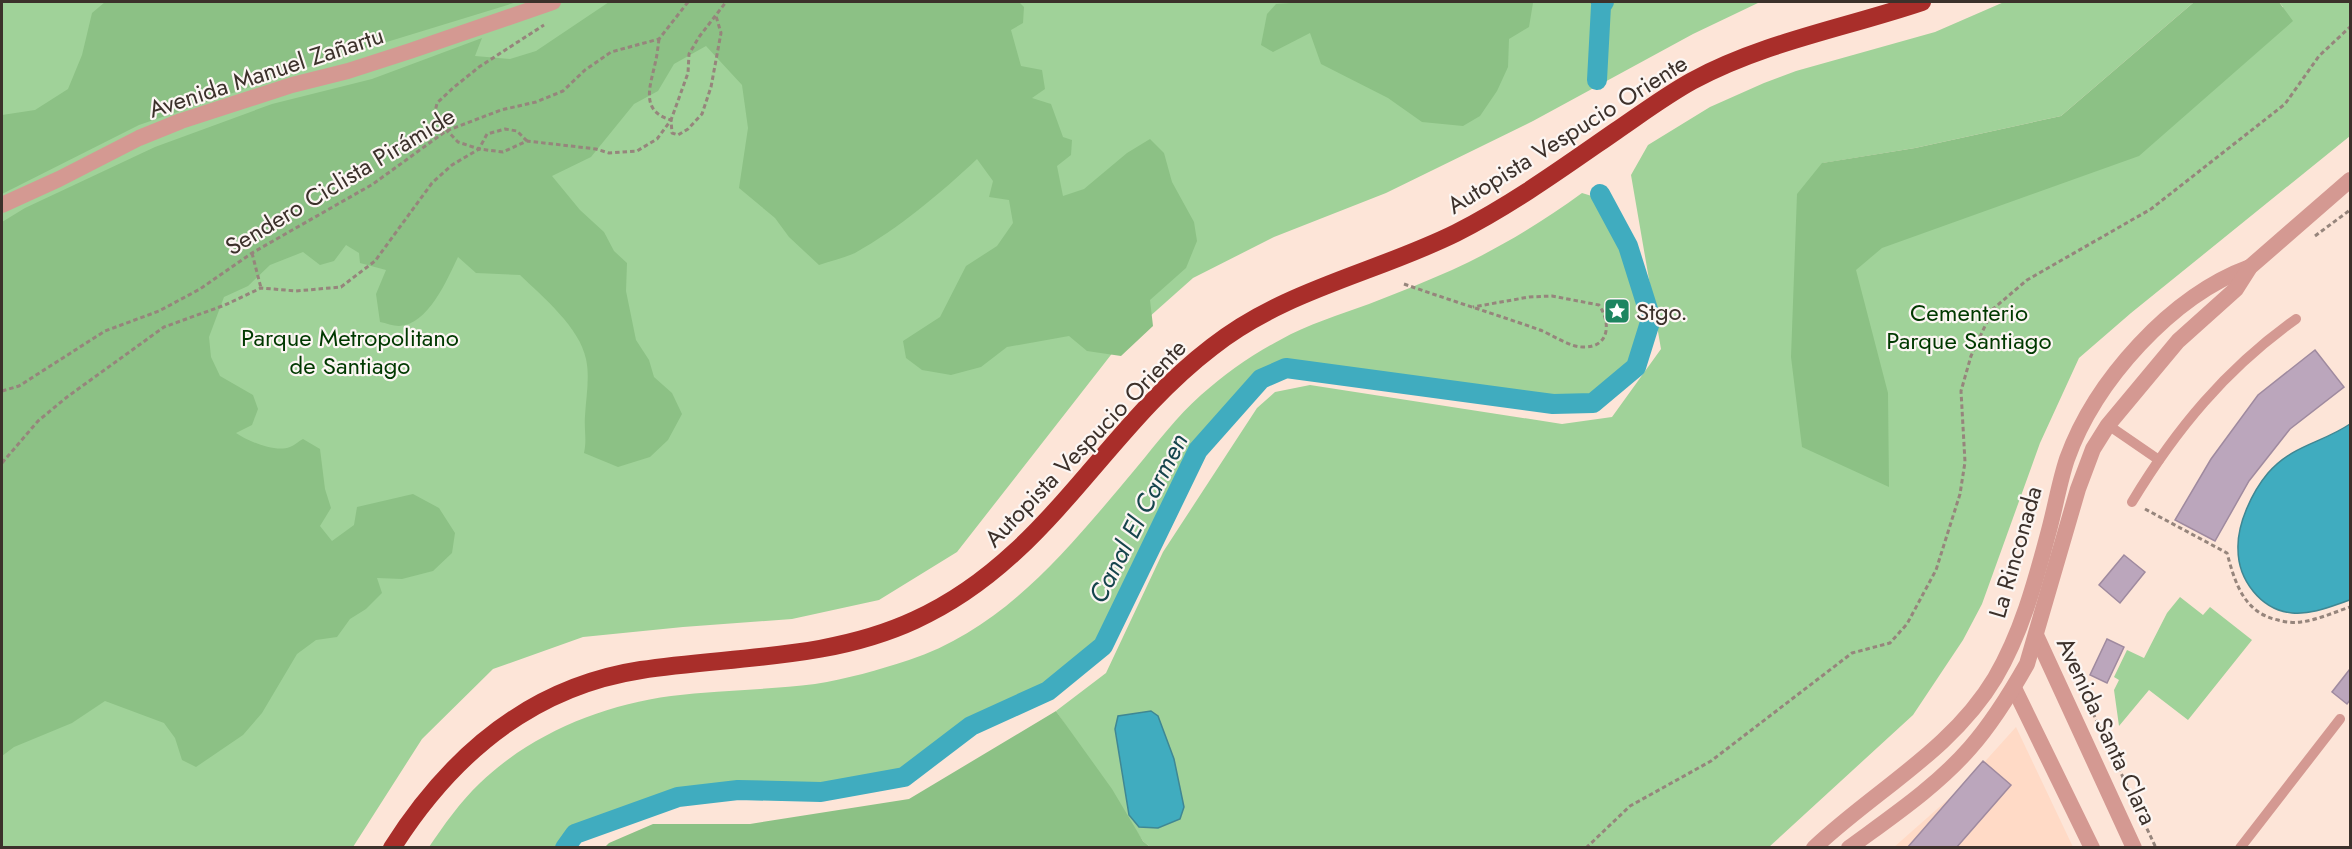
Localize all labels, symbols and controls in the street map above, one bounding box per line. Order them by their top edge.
street label: Avenida Manuel Zañartu [144,17,388,127]
street label: Autopista Vespucio Oriente [1440,46,1694,222]
street label: Sendero Ciclista Pirámide [218,98,462,264]
place label: Stgo. [1636,294,1688,329]
park label: Cementerio Parque Santiago [1886,295,2052,358]
place icon: Stgo. [1602,296,1632,326]
park label: Parque Metropolitano de Santiago [241,320,459,383]
street label: Autopista Vespucio Oriente [976,331,1194,555]
water label: Canal El Carmen [1079,426,1197,610]
street label: La Rinconada [1979,482,2051,622]
street label: Avenida Santa Clara [2048,631,2166,831]

